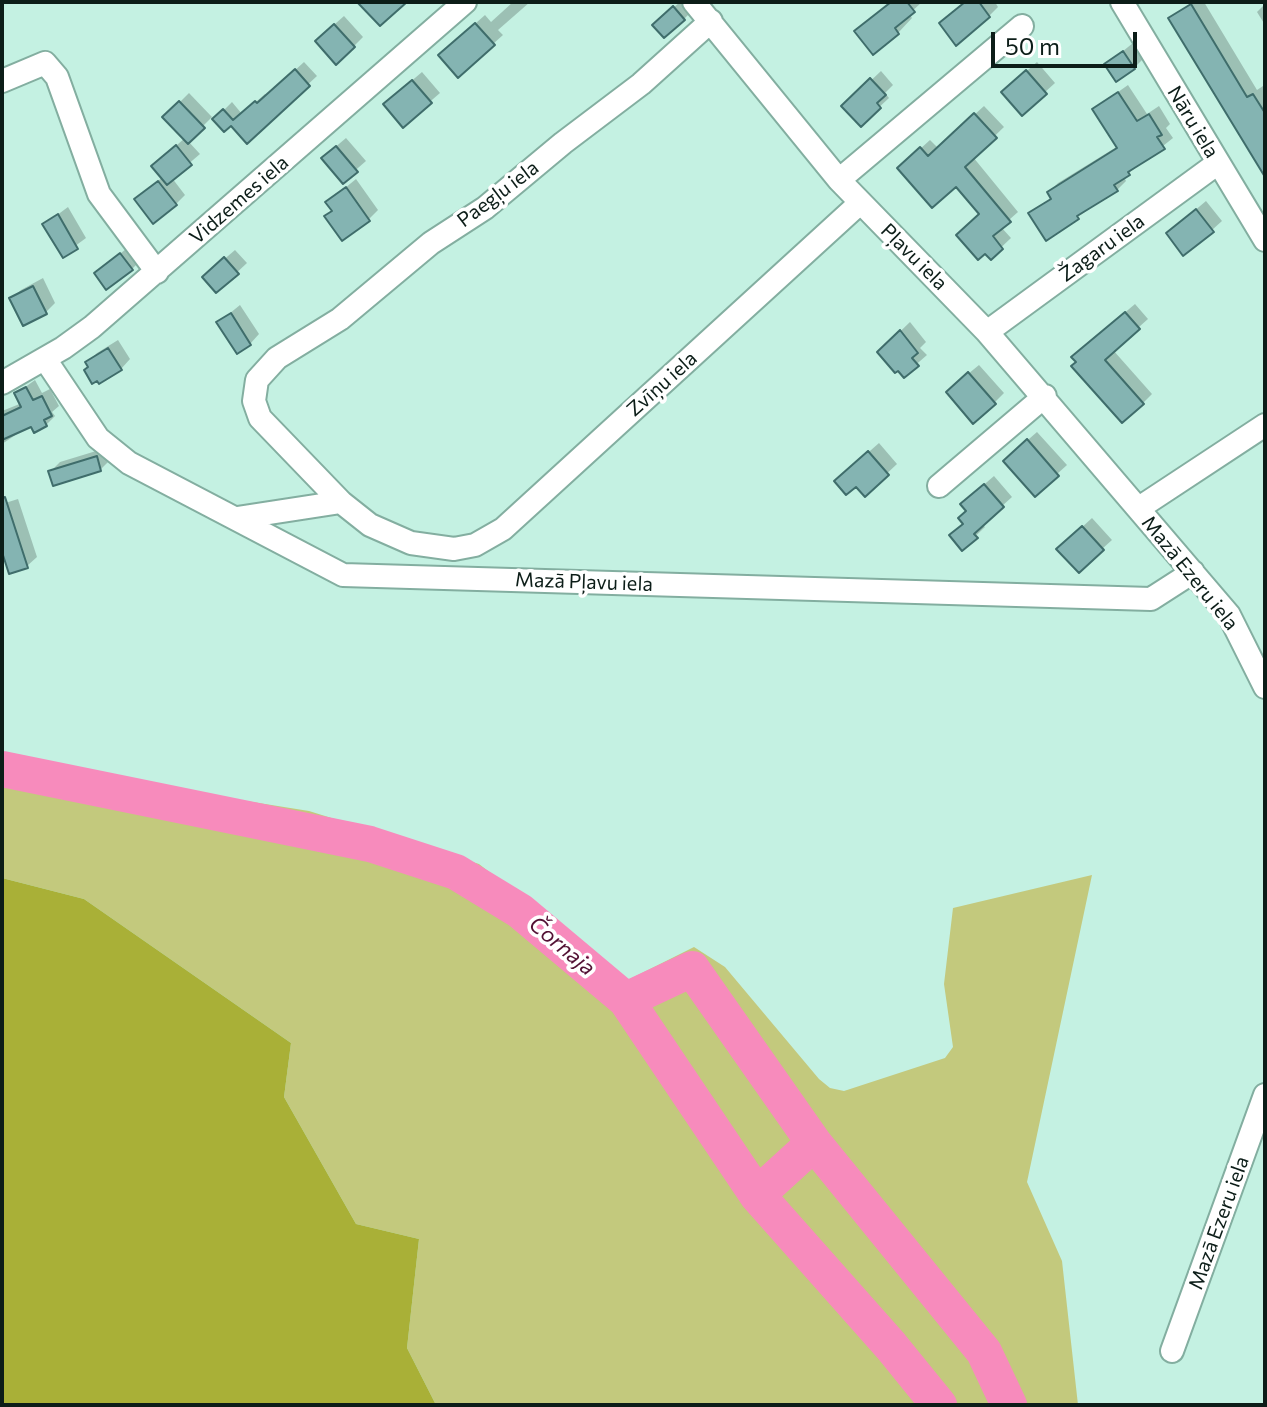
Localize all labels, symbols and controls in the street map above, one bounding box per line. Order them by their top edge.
scale bar [995,16,1141,66]
text: 50 m [1005,31,1060,60]
street label: Nāru iela [1162,82,1224,162]
street label: Vidzemes iela [185,151,293,249]
street label: Paegļu iela [453,156,543,232]
street label: Žagaru iela [1055,209,1149,287]
street label: Pļavu iela [876,219,952,295]
street label: Zvīņu iela [622,346,702,422]
street label: Mazā Ezeru iela [1137,511,1243,635]
street label: Mazā Pļavu iela [515,568,653,596]
water label: Čornaja [524,911,600,981]
street label: Mazā Ezeru iela [1184,1153,1254,1293]

